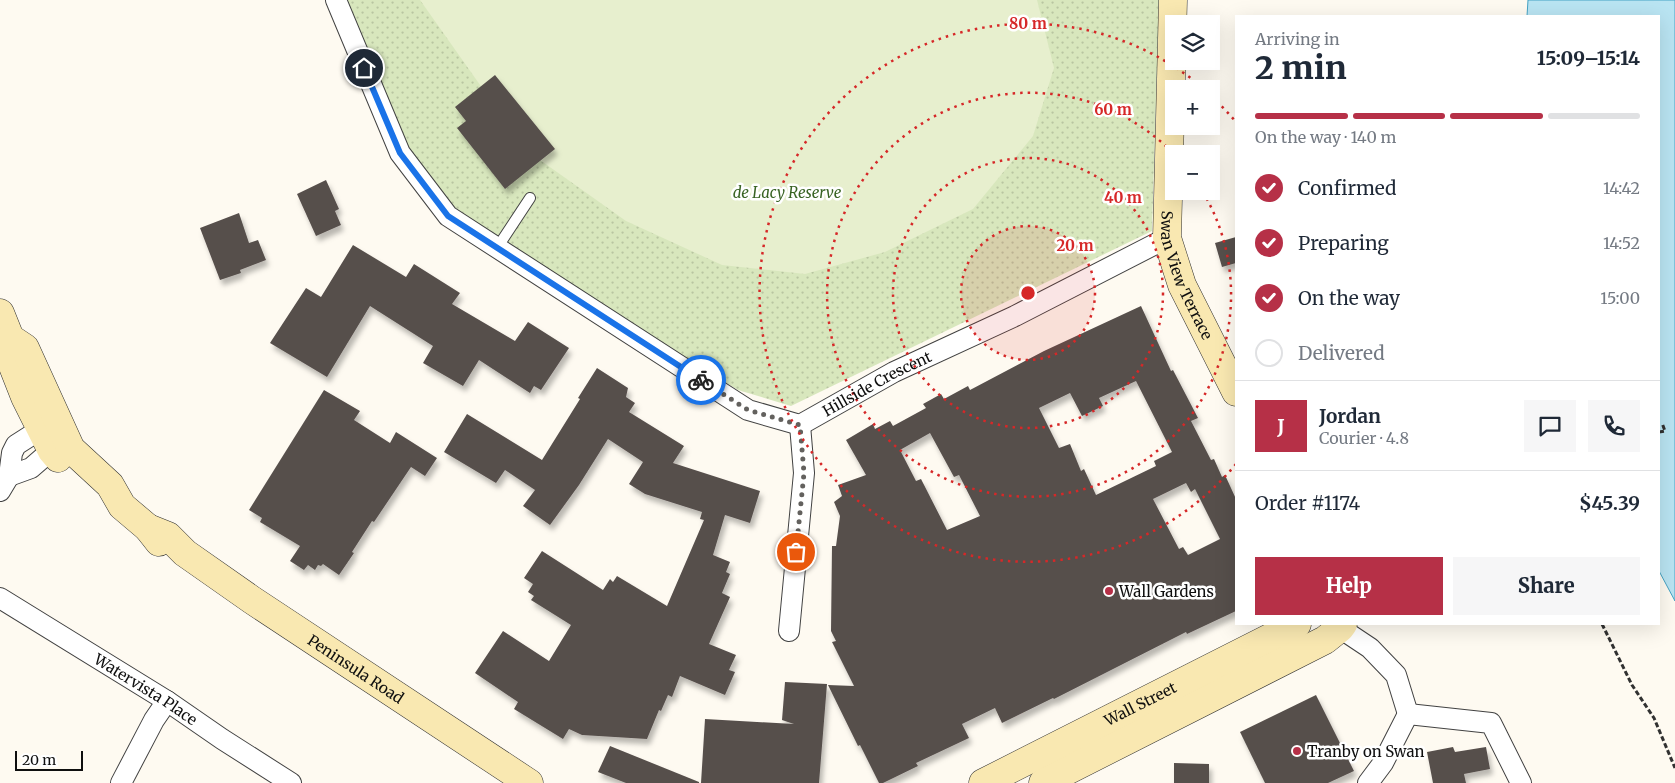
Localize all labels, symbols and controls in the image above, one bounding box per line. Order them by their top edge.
text: 80 m [1009,14,1047,33]
map controls [1165,15,1220,200]
button: layers [1165,15,1220,70]
text: Arriving in [1255,29,1340,49]
text: 15:09–15:14 [1537,46,1640,70]
pin [343,47,385,89]
text: 2 min [1255,48,1347,88]
icon: home [350,54,378,82]
button: + [1165,80,1220,135]
text: 60 m [1094,100,1132,119]
text: On the way · 140 m [1255,127,1396,147]
button: − [1165,145,1220,200]
icon: check [1255,174,1283,202]
text: Confirmed [1298,176,1396,200]
text: 14:42 [1603,178,1640,198]
park label: de Lacy Reserve [733,183,842,202]
text: 40 m [1104,188,1142,207]
street label: Swan View Terrace [1157,211,1217,343]
icon: check [1255,229,1283,257]
text: Preparing [1298,231,1389,255]
text: 14:52 [1603,233,1640,253]
text: 20 m [1056,236,1094,255]
centre of rings [1019,284,1037,302]
icon: check [1255,284,1283,312]
text: On the way [1298,286,1400,310]
text: 15:00 [1600,288,1640,308]
text: Delivered [1298,341,1385,365]
street label: Hillside Crescent [819,346,935,420]
courier [676,355,726,405]
icon: bike [687,366,715,394]
button: chat [1524,400,1576,452]
button: phone [1588,400,1640,452]
text: Jordan [1319,404,1381,428]
text: J [1277,414,1285,438]
text: Courier · 4.8 [1319,428,1409,448]
text: Order #1174 [1255,491,1360,515]
text: $45.39 [1579,491,1640,515]
pin [775,531,817,573]
icon: bag [782,538,810,566]
button: Help [1255,557,1443,615]
button: Share [1453,557,1640,615]
place label: Wall Gardens [1118,582,1214,601]
marker: Wall Gardens [1103,585,1115,597]
street label: Peninsula Road [304,630,408,707]
street label: Watervista Place [90,649,201,729]
street label: Wall Street [1100,677,1179,730]
place label: Tranby on Swan [1307,742,1425,761]
marker: Tranby on Swan [1291,745,1303,757]
scale bar [15,748,82,771]
text: 20 m [22,751,56,769]

